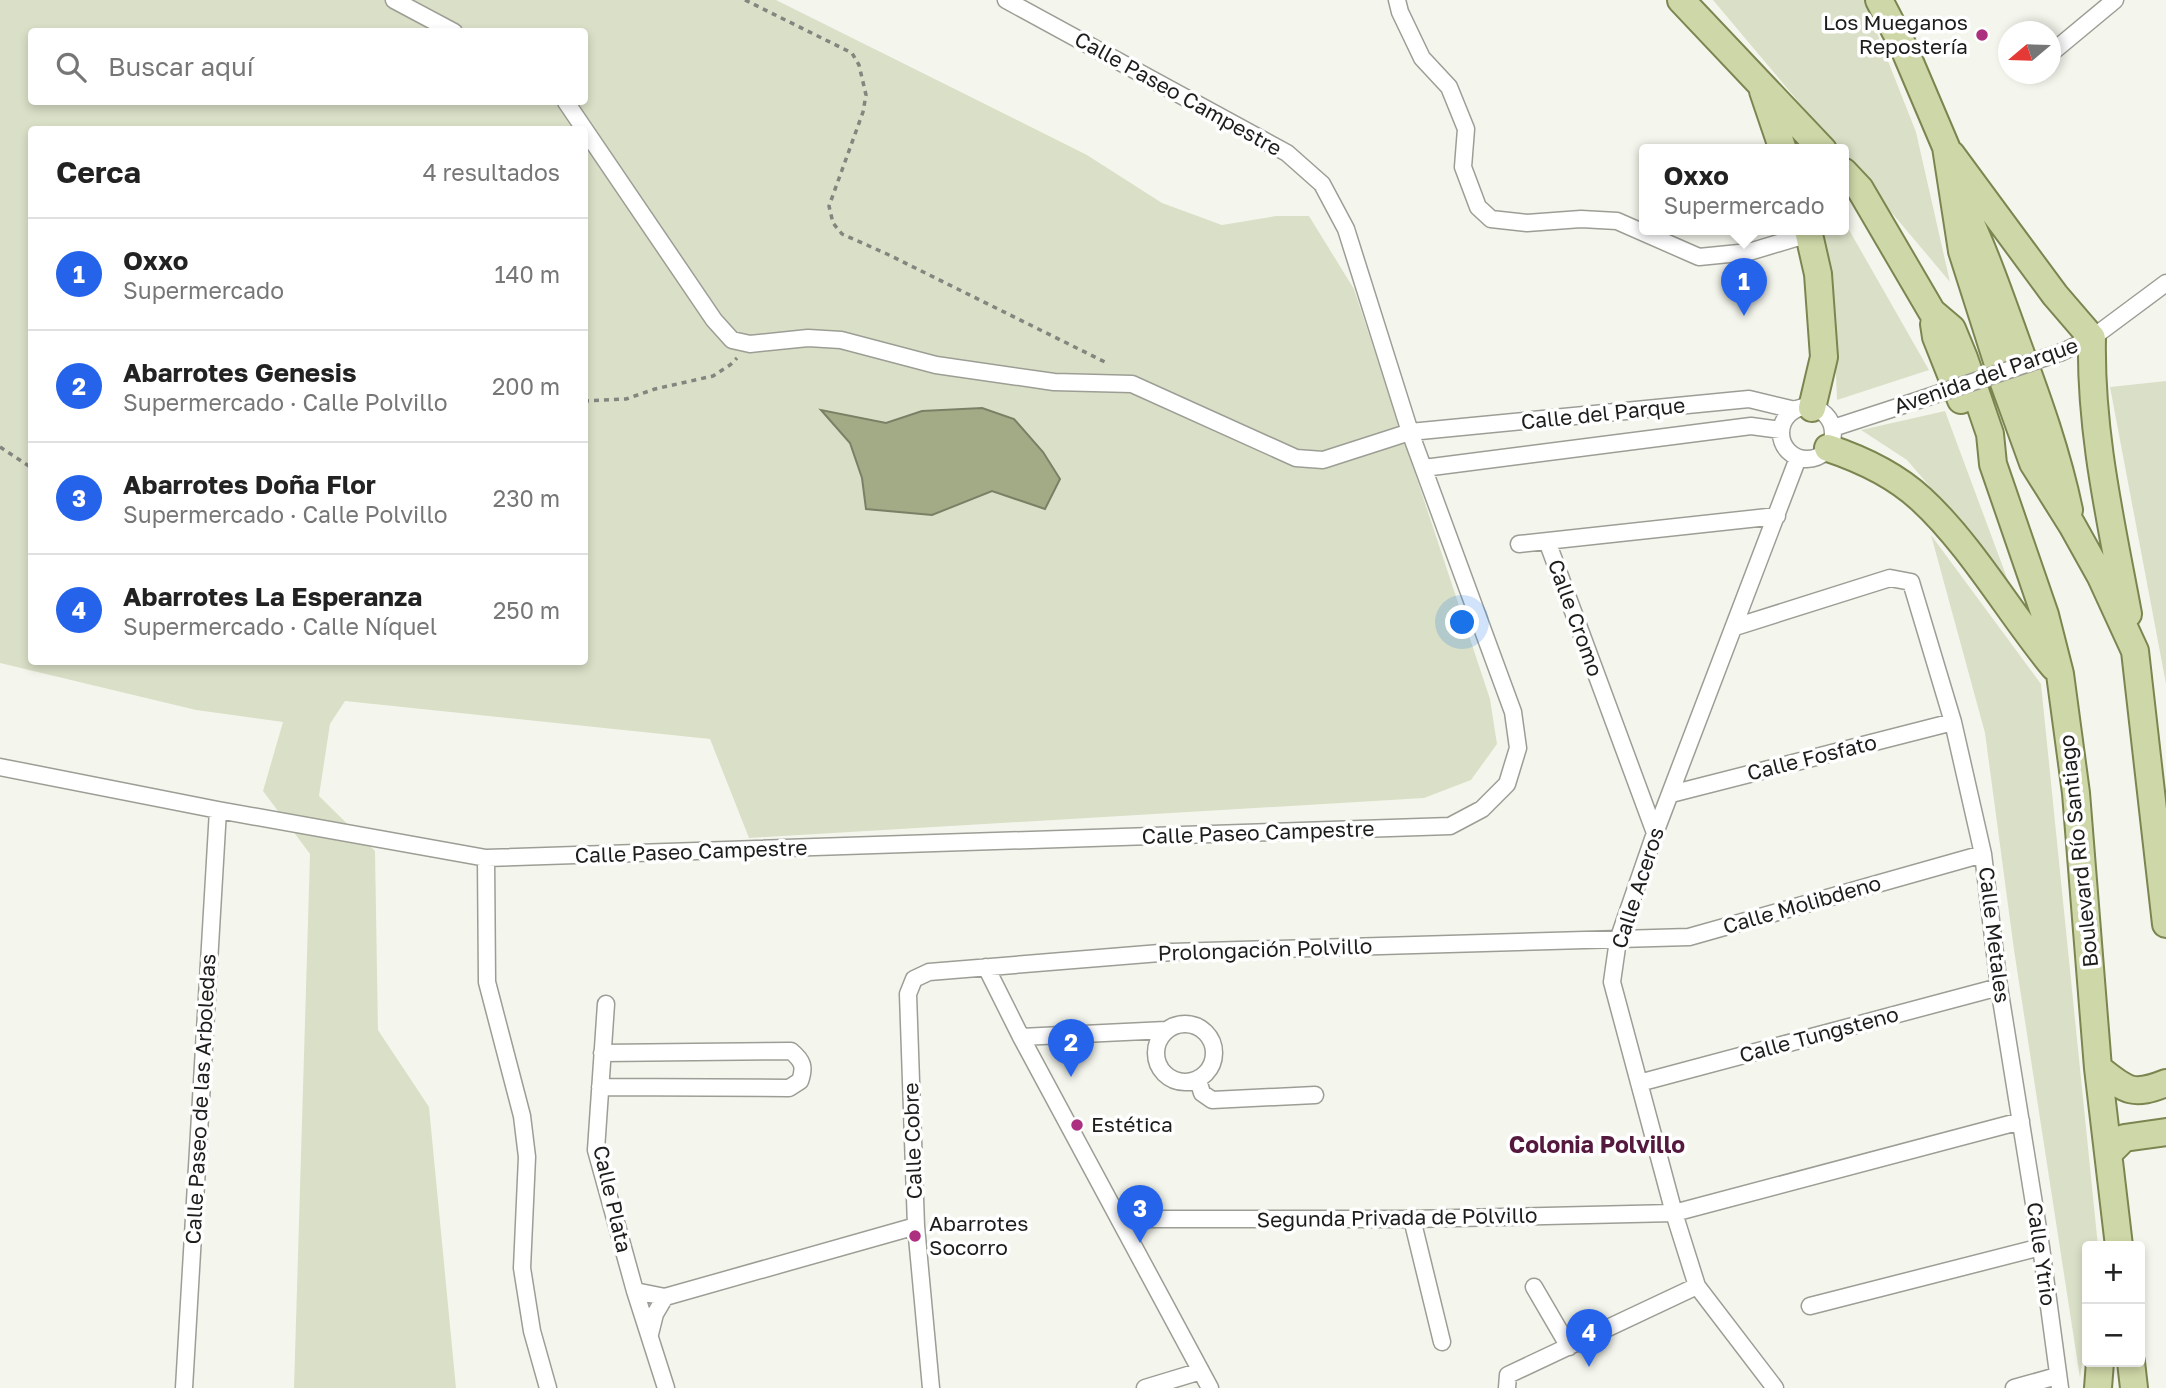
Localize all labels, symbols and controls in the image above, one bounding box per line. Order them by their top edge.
place label: Los Mueganos Repostería [1823,9,1968,59]
north arrow [1998,21,2061,84]
street label: Calle Paseo Campestre [1070,25,1287,161]
marker: Los Mueganos Repostería [1974,27,1990,43]
search box [28,28,588,105]
icon: search [52,48,90,86]
text: Buscar aquí [108,51,254,82]
popup [1639,144,1849,235]
text: Cerca [56,154,141,190]
text: 4 resultados [423,158,560,186]
text: Oxxo [1663,160,1729,191]
text: Supermercado [1663,191,1825,219]
text: Oxxo [123,245,188,276]
pin: 1 [1721,258,1767,316]
text: 1 [73,260,85,288]
text: 140 m [494,260,560,288]
text: Supermercado [123,276,284,304]
street label: Avenida del Parque [1890,331,2081,419]
text: Abarrotes Genesis [123,357,356,388]
text: 2 [72,372,86,400]
text: 200 m [492,372,560,400]
text: Supermercado · Calle Polvillo [123,388,447,416]
street label: Calle del Parque [1519,391,1686,435]
text: Abarrotes Doña Flor [123,469,376,500]
text: 3 [72,484,86,512]
text: 230 m [493,484,560,512]
text: Supermercado · Calle Polvillo [123,500,447,528]
street label: Calle Cromo [1543,555,1609,680]
text: Abarrotes La Esperanza [123,581,422,612]
text: 4 [72,596,86,624]
text: 250 m [493,596,560,624]
your location [1445,605,1479,639]
text: Supermercado · Calle Níquel [123,612,437,640]
street label: Calle Fosfato [1744,728,1879,786]
street label: Boulevard Río Santiago [2053,733,2103,969]
street label: Calle Paseo Campestre [1141,815,1375,849]
street label: Calle Aceros [1605,824,1669,952]
street label: Calle Paseo Campestre [574,834,808,868]
street label: Calle Metales [1974,865,2016,1005]
street label: Calle Molibdeno [1720,869,1884,939]
street label: Prolongación Polvillo [1157,932,1373,966]
street label: Calle Paseo de las Arboledas [179,953,221,1245]
street label: Calle Tungsteno [1736,1000,1901,1068]
pin: 2 [1048,1019,1094,1077]
street label: Calle Cobre [897,1082,927,1200]
place label: Estética [1091,1111,1173,1137]
marker: Estética [1069,1117,1085,1133]
district label: Colonia Polvillo [1509,1130,1685,1158]
street label: Calle Plata [588,1143,638,1255]
pin: 3 [1117,1185,1163,1243]
street label: Calle Ytrio [2022,1200,2062,1307]
street label: Segunda Privada de Polvillo [1256,1202,1538,1232]
place label: Abarrotes Socorro [929,1210,1028,1260]
marker: Abarrotes Socorro [907,1228,923,1244]
map controls [2082,1241,2145,1367]
button: + [2082,1241,2145,1304]
button: − [2082,1304,2145,1367]
pin: 4 [1566,1309,1612,1367]

